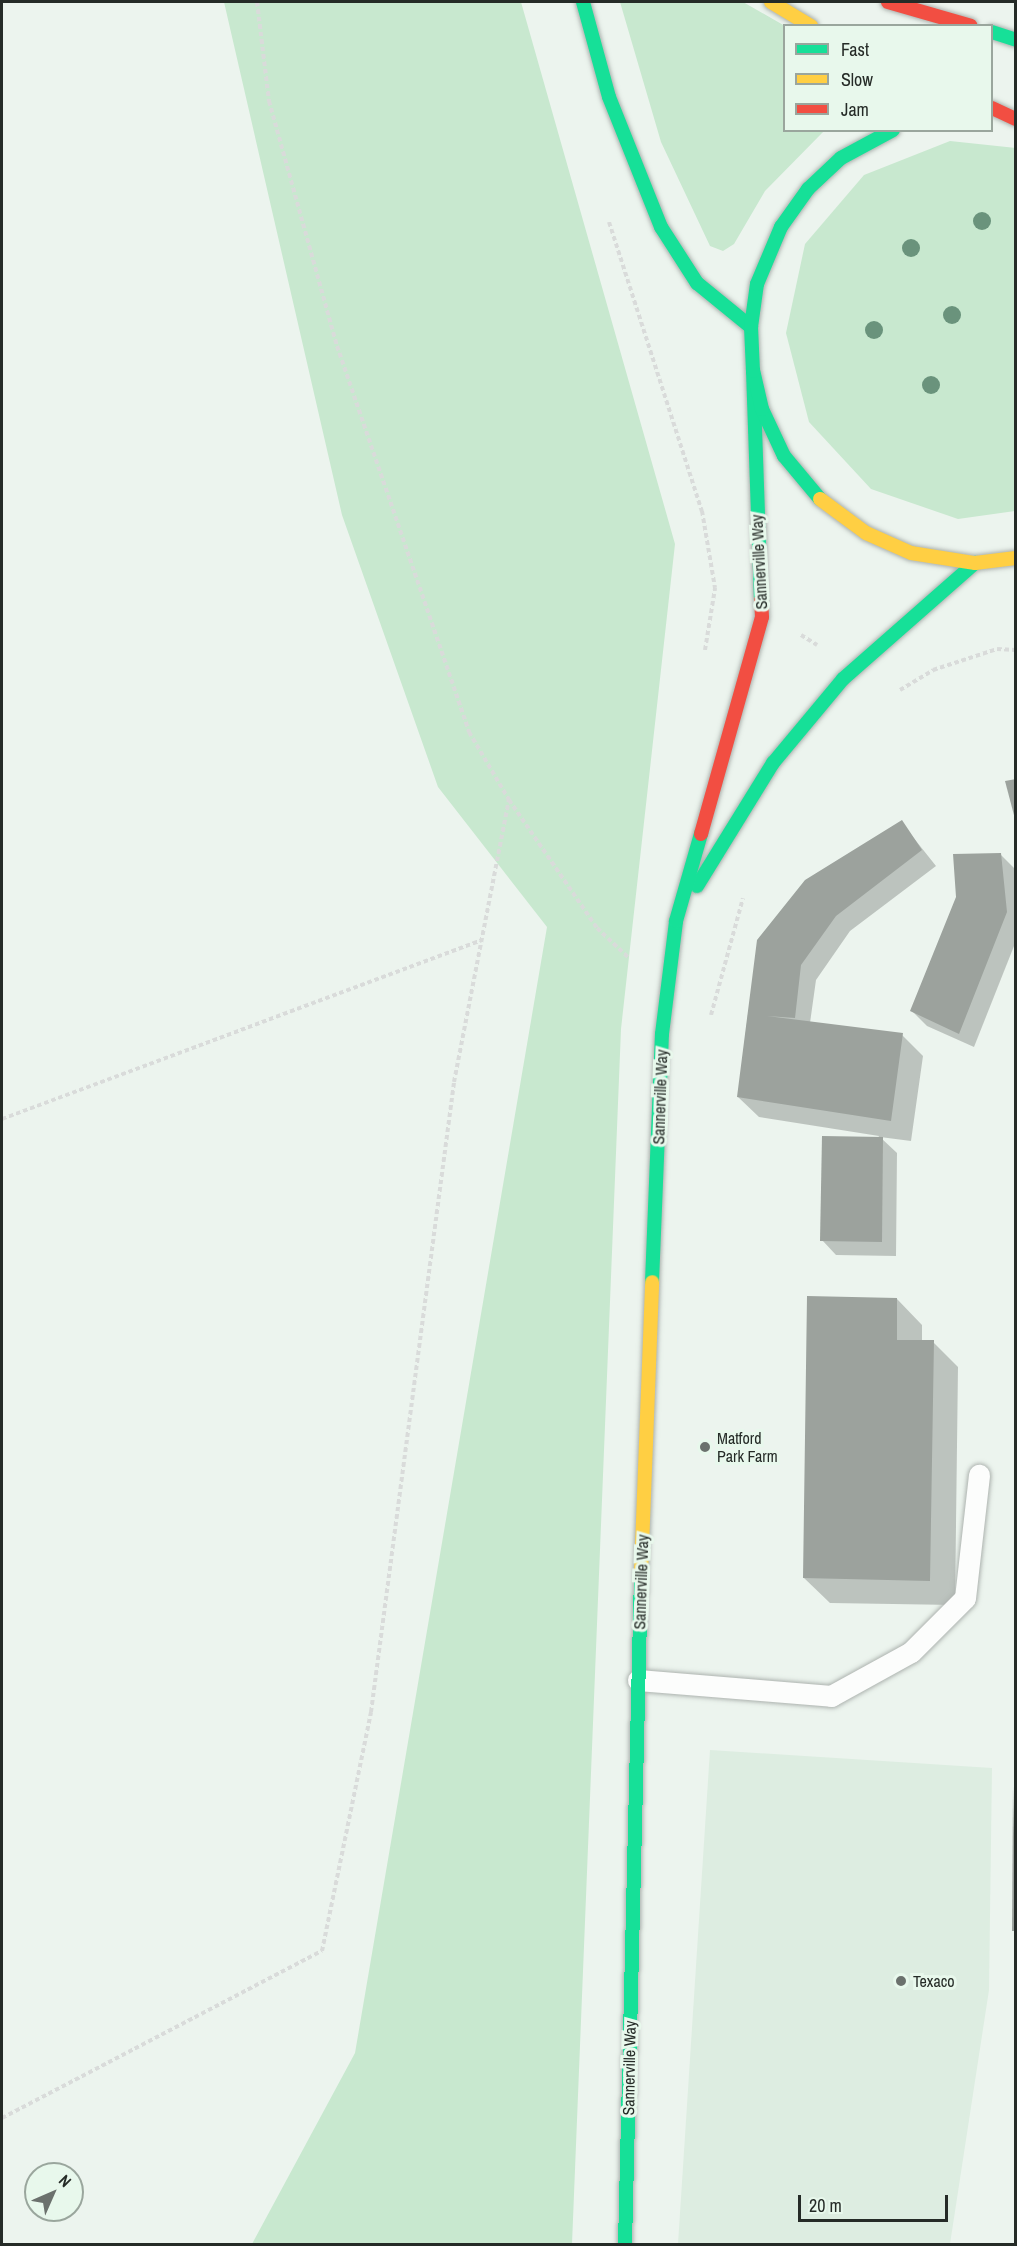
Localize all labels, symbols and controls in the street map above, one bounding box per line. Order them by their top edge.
legend [783,24,993,132]
text: Fast [841,37,869,62]
text: Slow [841,67,873,92]
text: Jam [841,97,869,122]
street label: Sannerville Way [747,514,771,610]
street label: Sannerville Way [649,1049,671,1145]
place label: Matford Park Farm [717,1428,778,1466]
marker: Matford Park Farm [698,1440,712,1454]
street label: Sannerville Way [630,1534,652,1630]
place label: Texaco [913,1971,955,1991]
marker: Texaco [894,1974,908,1988]
street label: Sannerville Way [619,2020,639,2116]
north arrow [24,2162,84,2222]
text: N [54,2170,76,2192]
scale bar [801,2183,951,2221]
text: 20 m [809,2193,842,2218]

